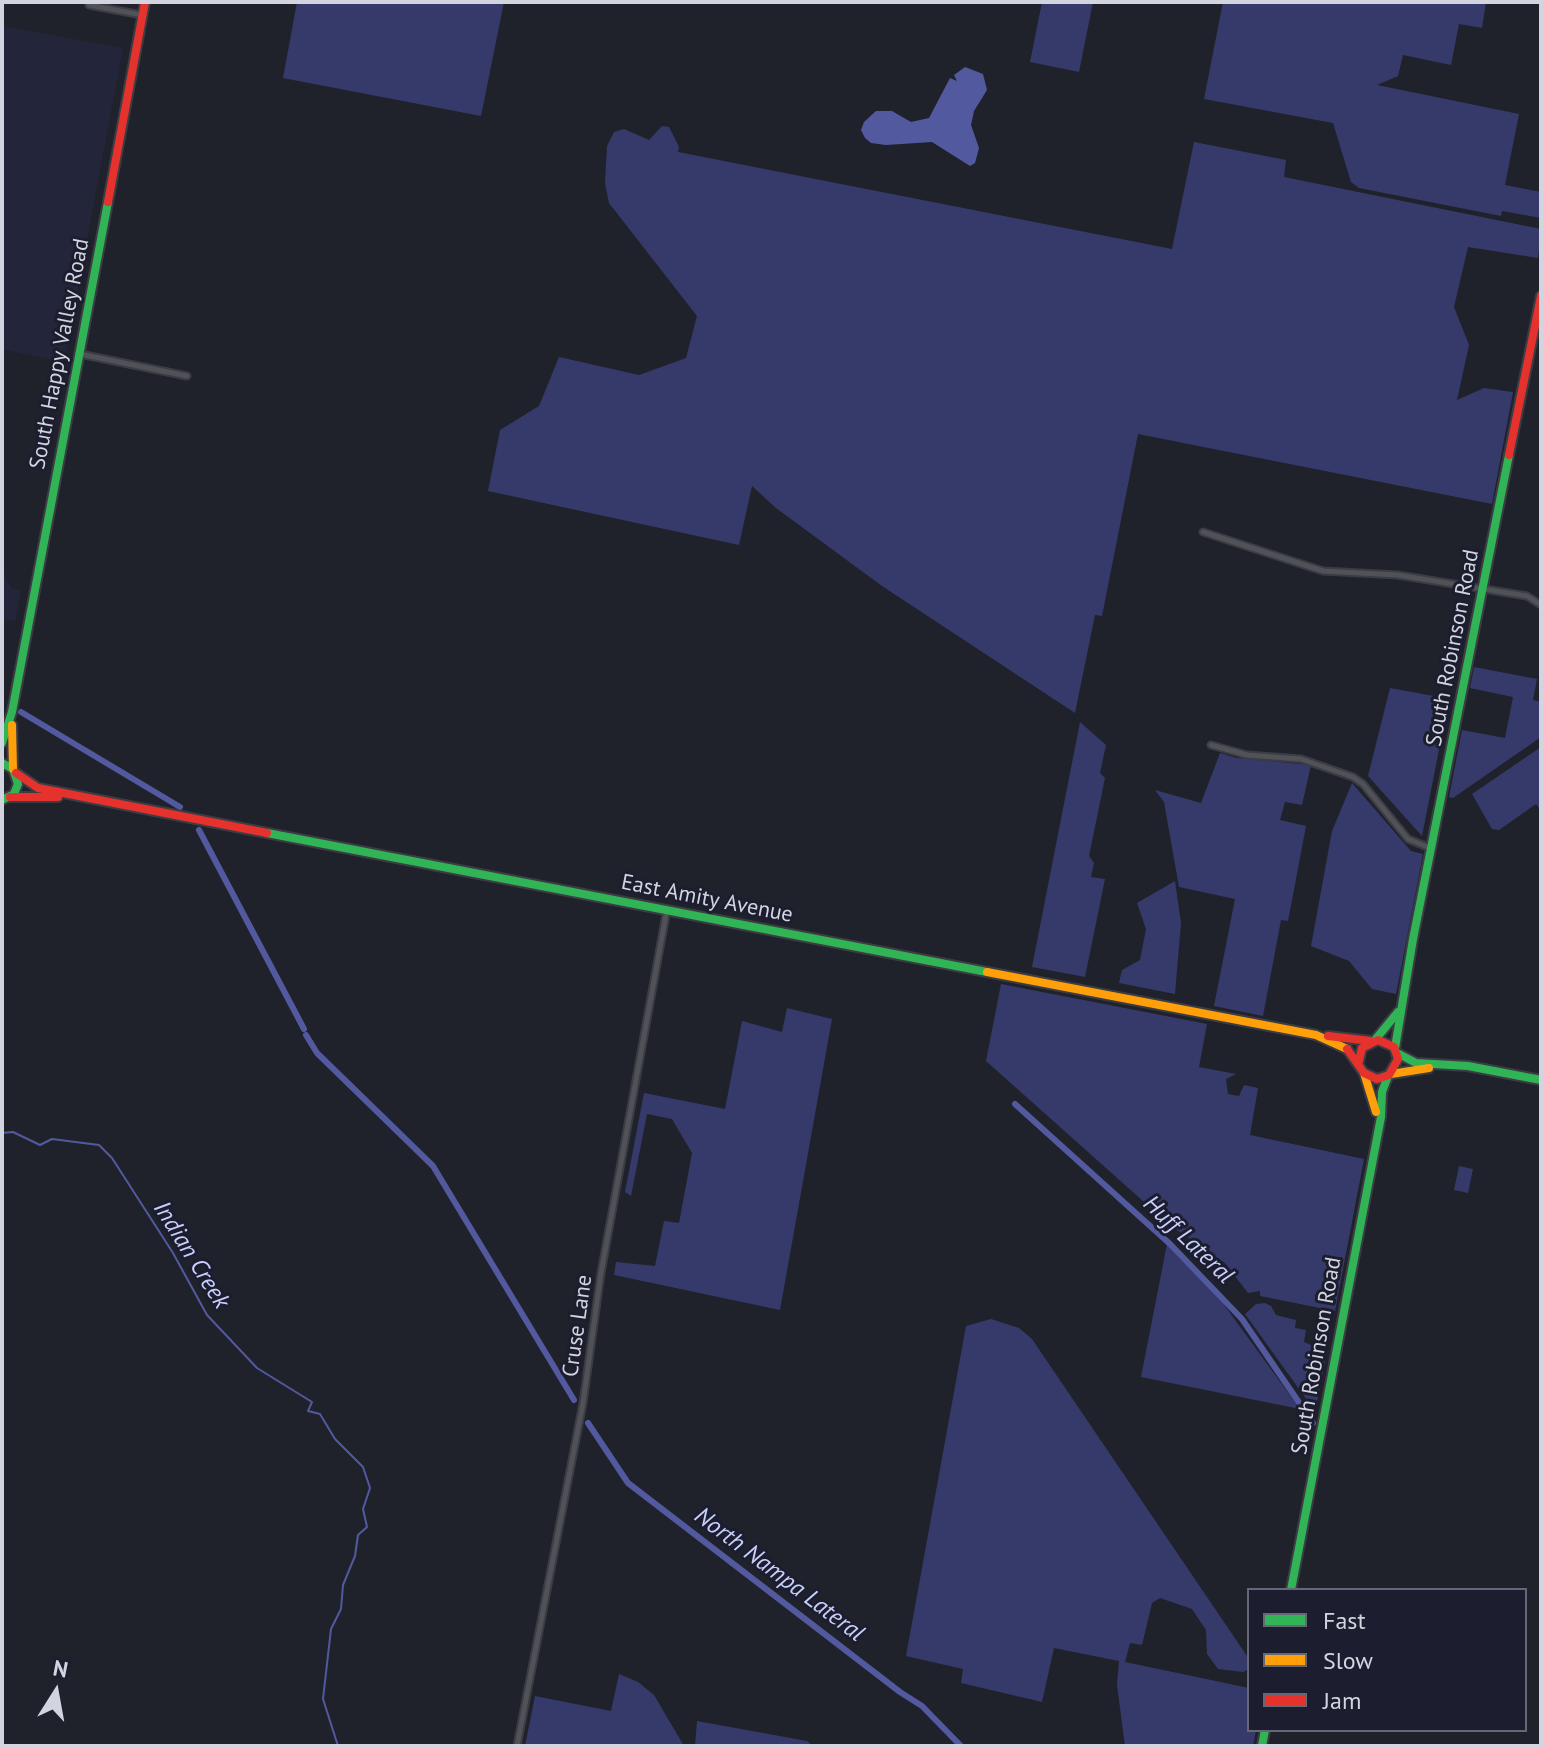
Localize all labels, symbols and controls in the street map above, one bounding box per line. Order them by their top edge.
street label: South Happy Valley Road [25,236,95,472]
street label: South Robinson Road [1421,547,1485,749]
street label: East Amity Avenue [619,869,795,929]
water label: Huff Lateral [1137,1190,1239,1290]
water label: Indian Creek [147,1196,235,1314]
street label: South Robinson Road [1287,1255,1347,1457]
street label: Cruse Lane [558,1273,598,1379]
water label: North Nampa Lateral [689,1502,869,1648]
legend [1247,1588,1527,1732]
text: Fast [1323,1605,1366,1636]
text: Slow [1323,1645,1373,1676]
north arrow [16,1652,96,1732]
text: N [51,1653,70,1684]
text: Jam [1323,1685,1361,1716]

